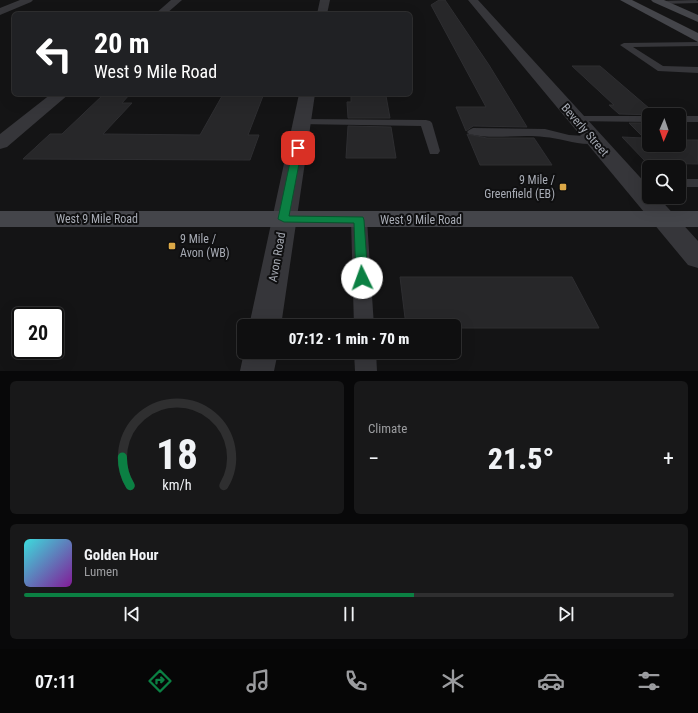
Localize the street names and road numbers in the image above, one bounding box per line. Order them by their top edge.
street label: Beverly Street [558,101,612,159]
street label: West 9 Mile Road [56,212,138,226]
street label: West 9 Mile Road [380,213,462,227]
street label: Avon Road [266,231,288,283]

